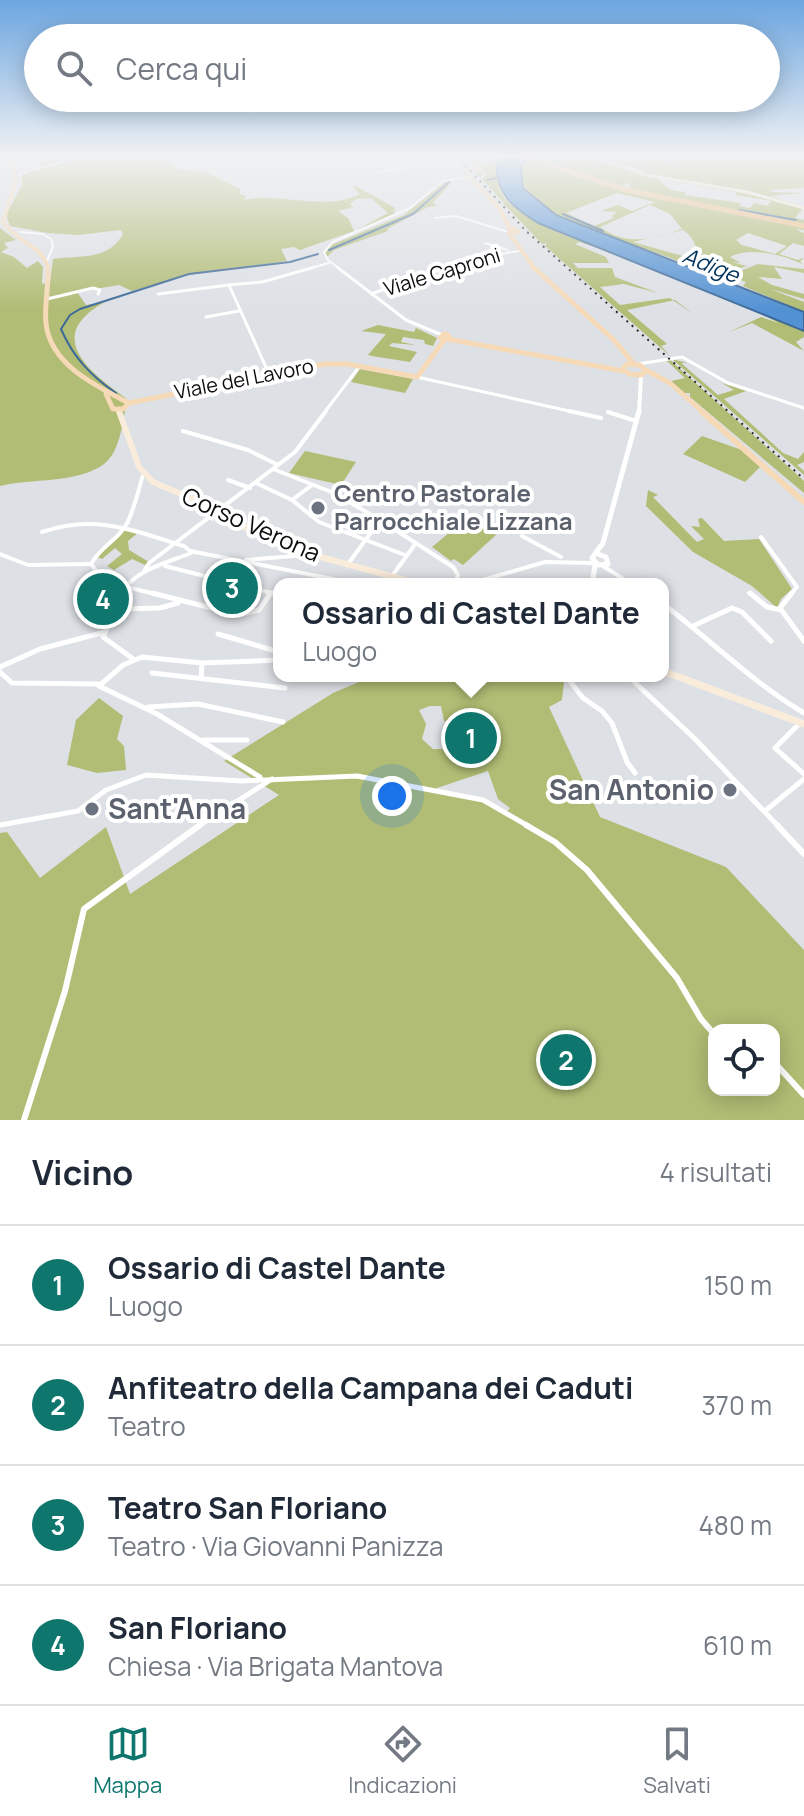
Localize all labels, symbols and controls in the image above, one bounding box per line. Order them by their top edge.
search box [24,24,780,112]
icon: search [52,46,96,90]
text: Cerca qui [116,48,247,89]
water label: Adige [678,240,745,290]
street label: Viale Caproni [380,241,503,302]
street label: Viale del Lavoro [172,352,316,405]
place label: Centro Pastorale Parrocchiale Lizzana [334,476,572,537]
street label: Corso Verona [177,478,326,569]
marker: Centro Pastorale Parrocchiale Lizzana [309,499,327,517]
pin: 3 [206,558,258,618]
pin: 4 [77,569,129,629]
popup [273,578,669,682]
text: Ossario di Castel Dante [302,592,640,633]
text: Luogo [302,633,377,669]
pin: 1 [445,708,497,768]
place label: San Antonio [549,770,714,808]
your location [372,776,412,816]
marker: San Antonio [721,781,739,799]
place label: Sant'Anna [108,789,246,827]
marker: Sant'Anna [83,800,101,818]
map controls [708,1024,780,1096]
button: locate [708,1024,780,1096]
pin: 2 [540,1030,592,1090]
text: Vicino [32,1149,133,1195]
text: 4 risultati [660,1154,772,1190]
text: Ossario di Castel Dante [108,1247,446,1288]
text: 1 [52,1267,64,1303]
text: 150 m [704,1267,772,1303]
text: Luogo [108,1288,183,1324]
text: Anfiteatro della Campana dei Caduti [108,1367,633,1408]
text: 2 [50,1387,66,1423]
text: 370 m [701,1387,772,1423]
text: Teatro [108,1408,186,1444]
text: Teatro San Floriano [108,1487,387,1528]
text: 3 [50,1507,66,1543]
text: 480 m [698,1507,772,1543]
text: Teatro · Via Giovanni Panizza [108,1528,443,1564]
text: San Floriano [108,1607,287,1648]
text: 4 [50,1627,66,1663]
text: 610 m [703,1627,772,1663]
text: Chiesa · Via Brigata Mantova [108,1648,443,1684]
tab: Mappa [93,1722,162,1800]
tab: Indicazioni [348,1722,457,1800]
tab: Salvati [643,1722,711,1800]

